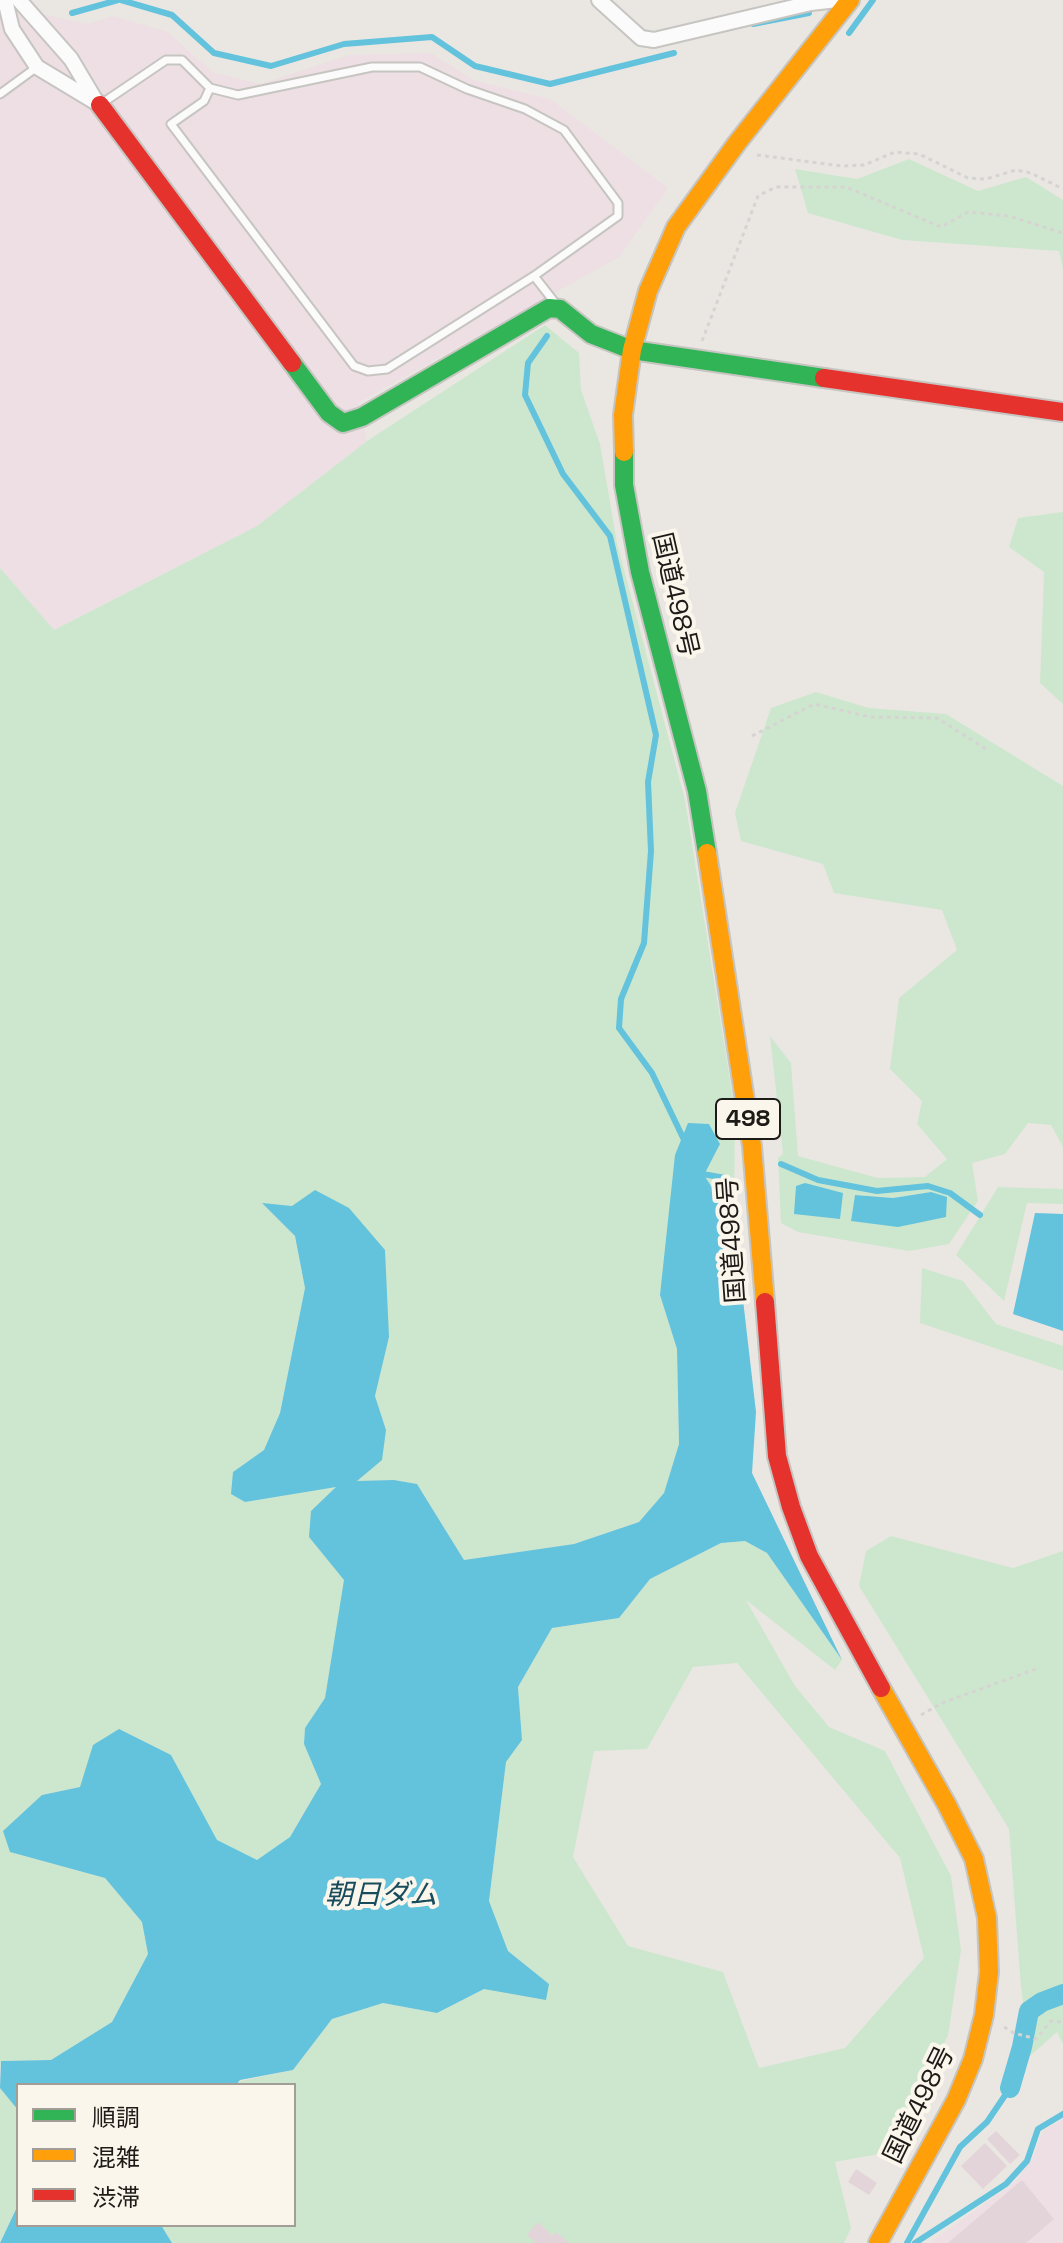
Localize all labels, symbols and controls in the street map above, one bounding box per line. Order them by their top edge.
street label: 国道498号 [645,530,703,660]
road number: 498 [716,1099,780,1139]
street label: 国道498号 [713,1176,753,1304]
water label: 朝日ダム [325,1879,437,1913]
street label: 国道498号 [878,2041,962,2169]
legend [16,2083,296,2227]
text: 順調 [92,2102,140,2133]
text: 混雑 [92,2142,140,2173]
text: 渋滞 [92,2182,140,2213]

